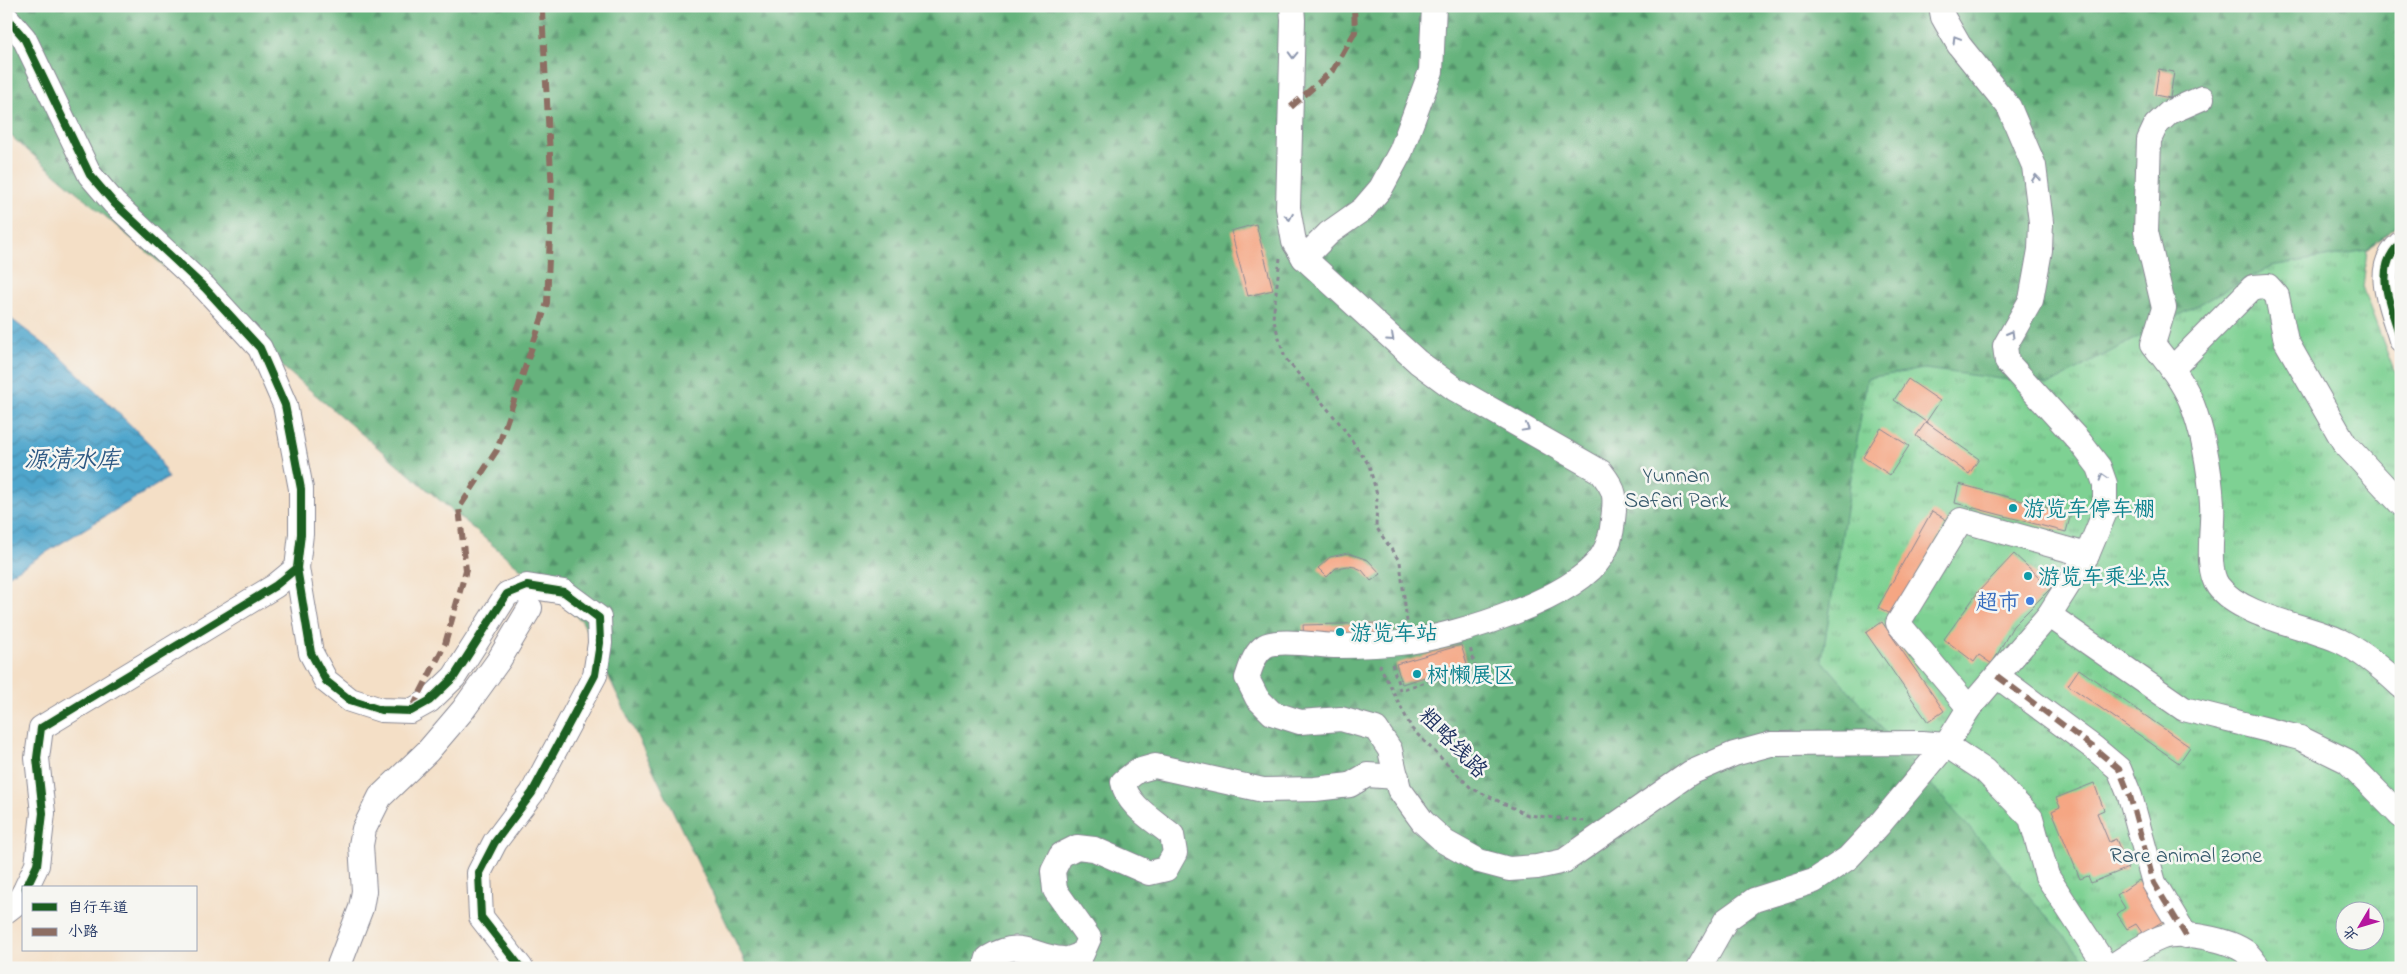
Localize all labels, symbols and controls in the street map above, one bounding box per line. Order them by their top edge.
one-way arrow [1953,35,1962,44]
one-way arrow [1287,51,1298,59]
one-way arrow [2031,174,2042,182]
one-way arrow [1284,213,1294,222]
one-way arrow [2005,330,2015,339]
one-way arrow [1386,332,1395,341]
one-way arrow [1520,422,1529,432]
water label: 源清水库 [24,444,122,479]
park label: Yunnan Safari Park [1624,461,1728,518]
one-way arrow [2098,473,2108,481]
place label: 游览车停车棚 [2023,495,2155,527]
marker: 游览车停车棚 [2007,502,2019,514]
place label: 游览车乘坐点 [2038,563,2170,595]
marker: 游览车乘坐点 [2022,570,2034,582]
place label: 超市 [1976,588,2020,620]
marker: 超市 [2024,595,2036,607]
place label: 游览车站 [1350,619,1438,651]
marker: 游览车站 [1334,626,1346,638]
place label: 树懒展区 [1427,661,1515,693]
marker: 树懒展区 [1411,668,1423,680]
street label: 粗略线路 [1410,701,1494,787]
park label: Rare animal zone [2110,841,2262,873]
legend [22,886,198,952]
text: 自行车道 [68,897,128,919]
north arrow [2334,902,2384,952]
text: 小路 [68,921,98,943]
text: 北 [2338,921,2364,945]

